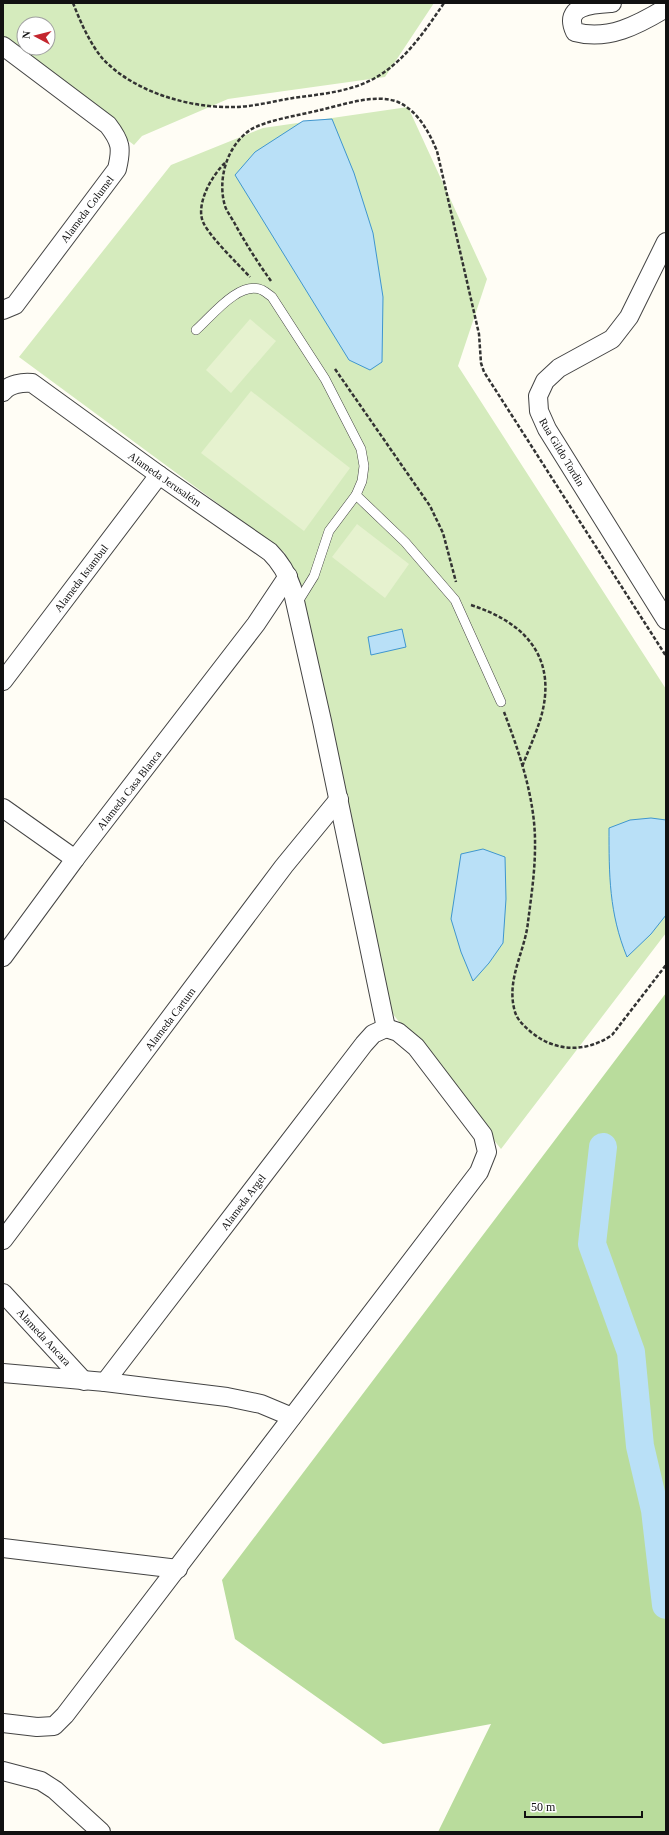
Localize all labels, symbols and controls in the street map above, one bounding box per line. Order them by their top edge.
north arrow [16,16,56,56]
text: N [20,30,33,39]
street label: Alameda Columel [58,173,116,245]
street label: Rua Gildo Tordin [537,416,587,489]
street label: Alameda Jerusalém [126,449,204,509]
street label: Alameda Istambul [52,542,110,614]
street label: Alameda Casa Blanca [94,748,164,832]
street label: Alameda Cartum [143,985,198,1053]
street label: Alameda Argel [218,1172,268,1232]
street label: Alameda Ancara [15,1306,74,1368]
scale bar [525,1793,642,1819]
text: 50 m [531,1800,556,1814]

